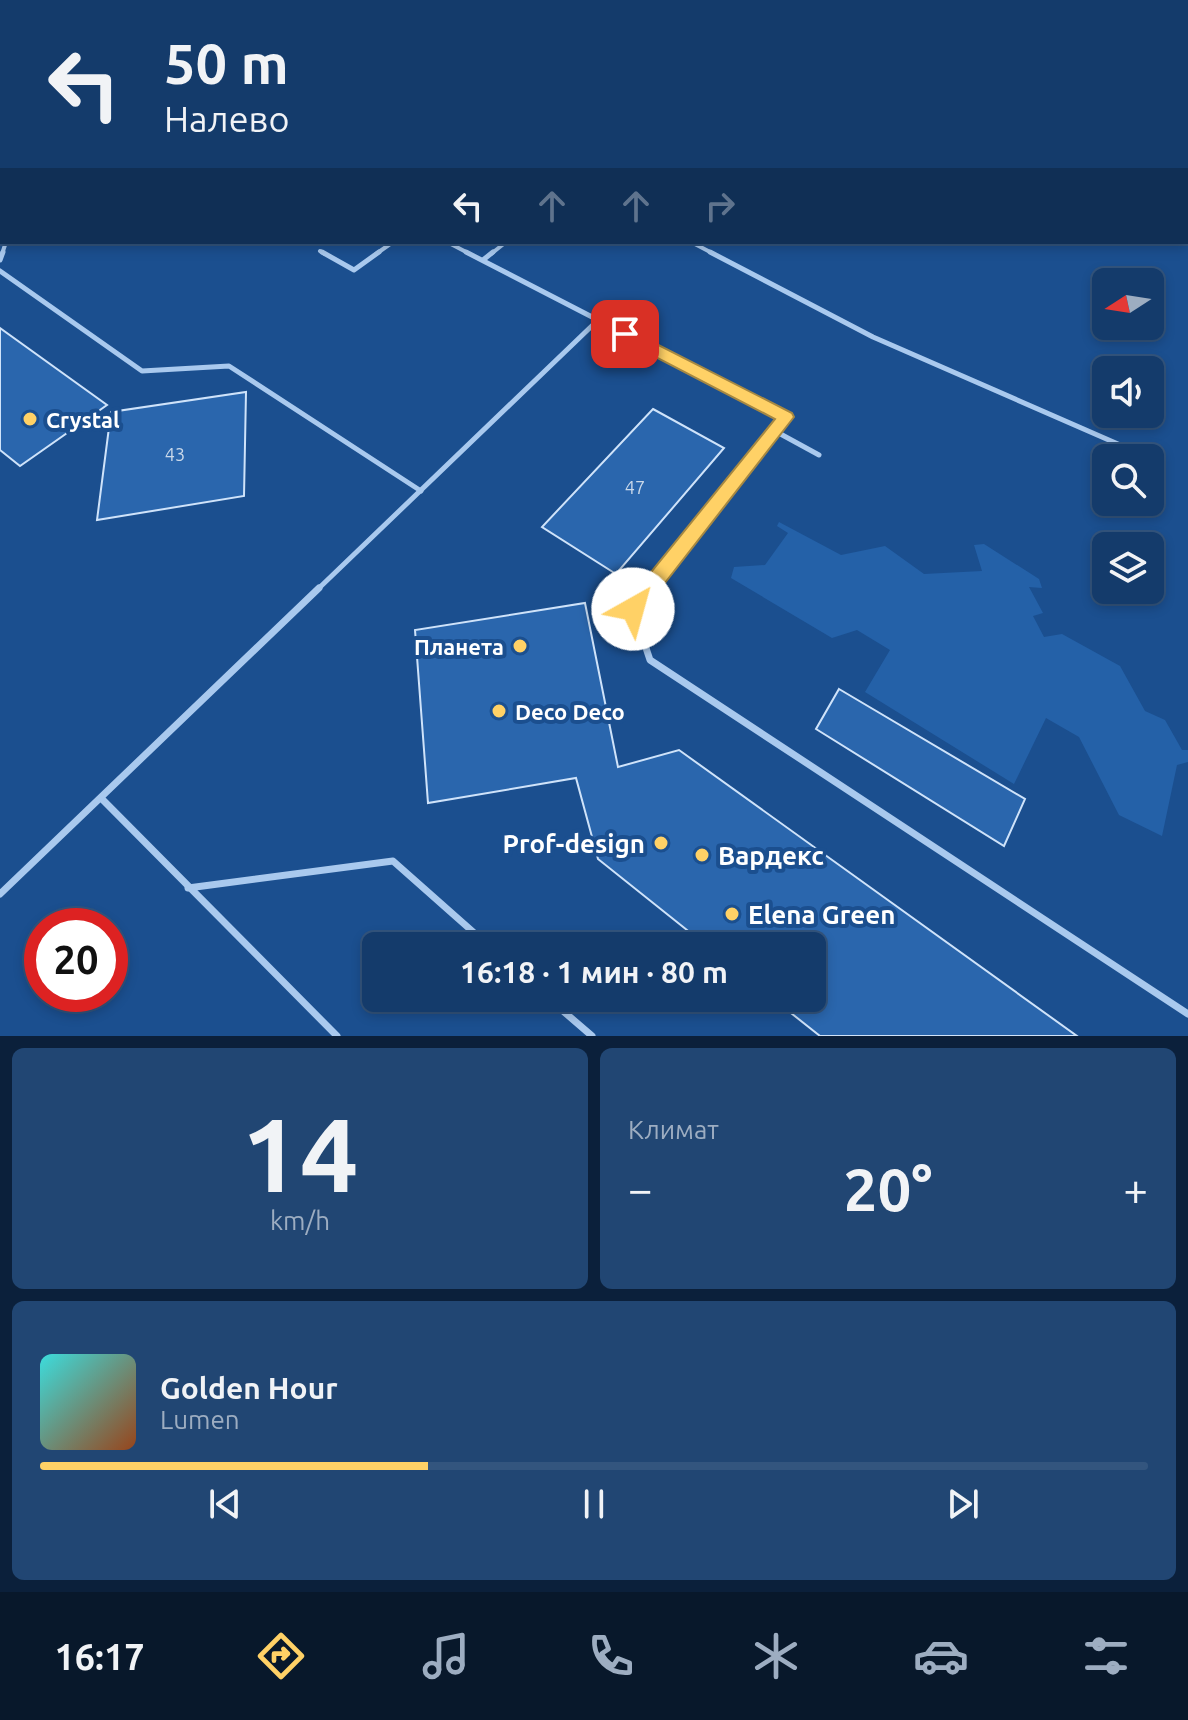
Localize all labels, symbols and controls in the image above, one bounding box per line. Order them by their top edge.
icon: left [32,32,136,136]
text: 50 m [164,32,289,95]
text: Налево [164,98,289,139]
icon: left [446,184,490,228]
icon: ahead [530,184,574,228]
icon: ahead [614,184,658,228]
icon: right [698,184,742,228]
north arrow [1092,268,1164,340]
map controls [1092,268,1164,604]
pin [591,300,659,368]
icon: arrive [603,312,647,356]
button: sound [1092,356,1164,428]
place label: Crystal [46,407,120,432]
marker: Crystal [21,410,39,428]
house number: 43 [165,444,185,464]
button: search [1092,444,1164,516]
house number: 47 [625,477,645,497]
button: layers [1092,532,1164,604]
position arrow [591,567,675,651]
place label: Планета [414,634,504,659]
marker: Планета [511,637,529,655]
place label: Deco Deco [515,699,625,724]
marker: Deco Deco [490,702,508,720]
place label: Prof-design [503,829,645,858]
marker: Prof-design [652,834,670,852]
place label: Вардекс [718,841,824,870]
marker: Вардекс [693,846,711,864]
place label: Elena Green [748,900,895,929]
marker: Elena Green [723,905,741,923]
speed limit sign: 20 [24,908,128,1012]
text: 16:18 · 1 мин · 80 m [460,955,728,989]
text: 14 [241,1095,359,1212]
text: Климат [628,1115,719,1144]
text: 20° [844,1155,932,1222]
text: − [628,1164,653,1213]
text: + [1123,1164,1148,1213]
text: km/h [270,1206,330,1235]
text: Golden Hour [160,1371,338,1405]
text: Lumen [160,1405,240,1434]
icon: previous [203,1482,247,1526]
icon: pause [572,1482,616,1526]
icon: next [941,1482,985,1526]
icon: directions [253,1628,309,1684]
icon: music [418,1628,474,1684]
icon: phone [583,1628,639,1684]
icon: climate [748,1628,804,1684]
icon: car [913,1628,969,1684]
icon: filters [1078,1628,1134,1684]
text: 16:17 [54,1636,145,1677]

